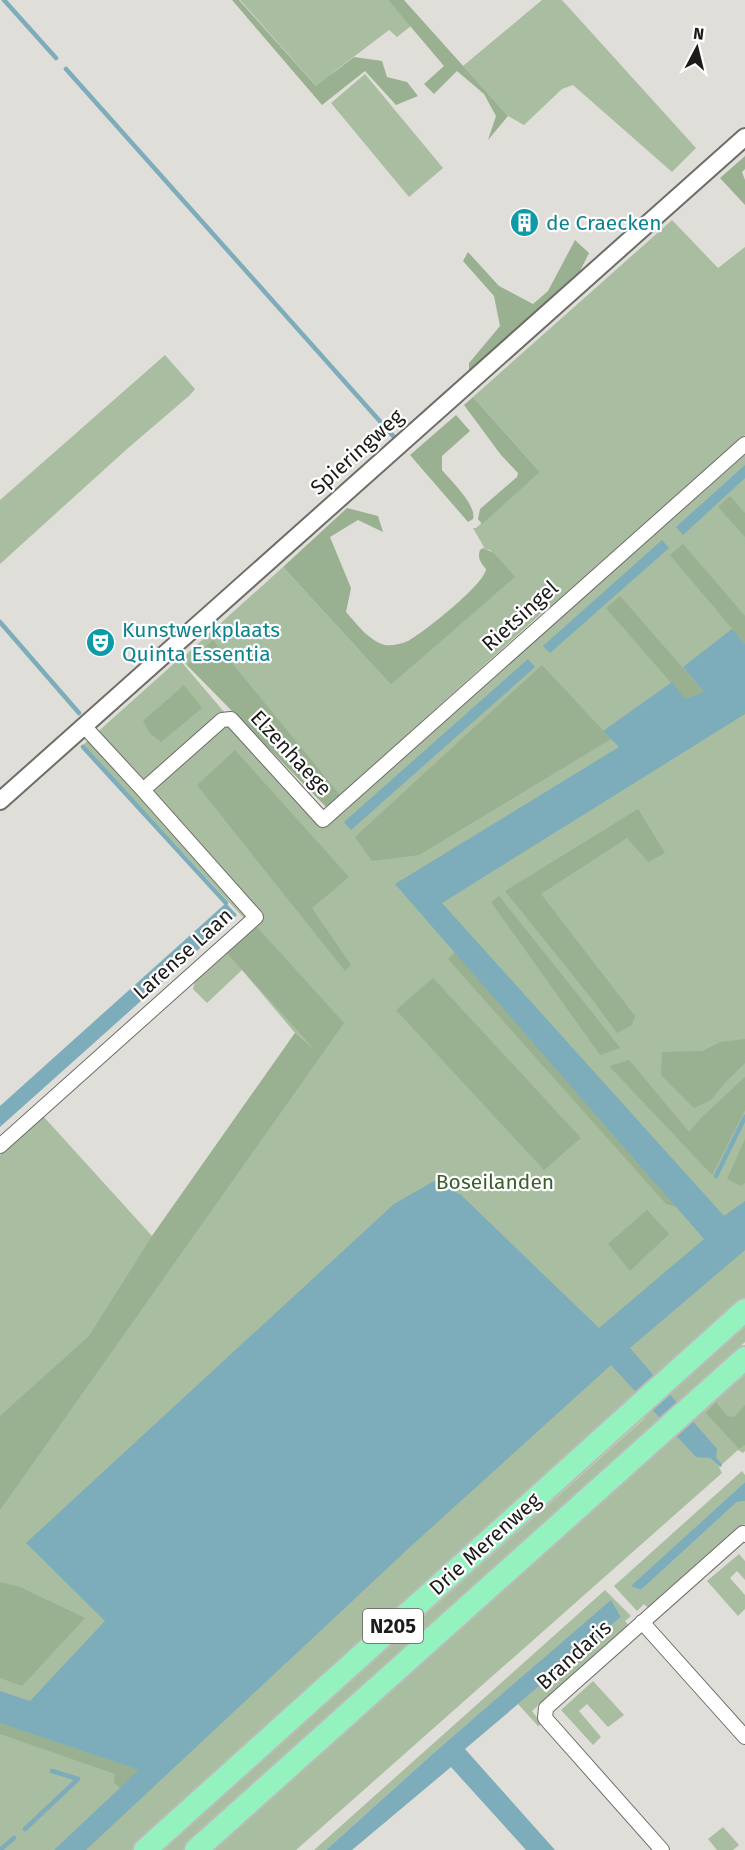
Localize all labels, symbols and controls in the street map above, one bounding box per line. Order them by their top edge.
north arrow [667,18,727,78]
text: N [692,24,705,44]
building icon: de Craecken [509,207,541,239]
place label: de Craecken [546,210,662,236]
street label: Spieringweg [305,403,409,500]
street label: Rietsingel [476,575,564,657]
place label: Kunstwerkplaats Quinta Essentia [122,617,280,667]
theatre icon: Kunstwerkplaats Quinta Essentia [85,626,117,658]
street label: Elzenhaege [245,705,337,801]
street label: Larense Laan [128,903,238,1005]
park label: Boseilanden [436,1169,554,1195]
street label: Drie Merenweg [424,1487,546,1601]
road number: N205 [363,1609,423,1643]
street label: Brandaris [531,1615,617,1695]

